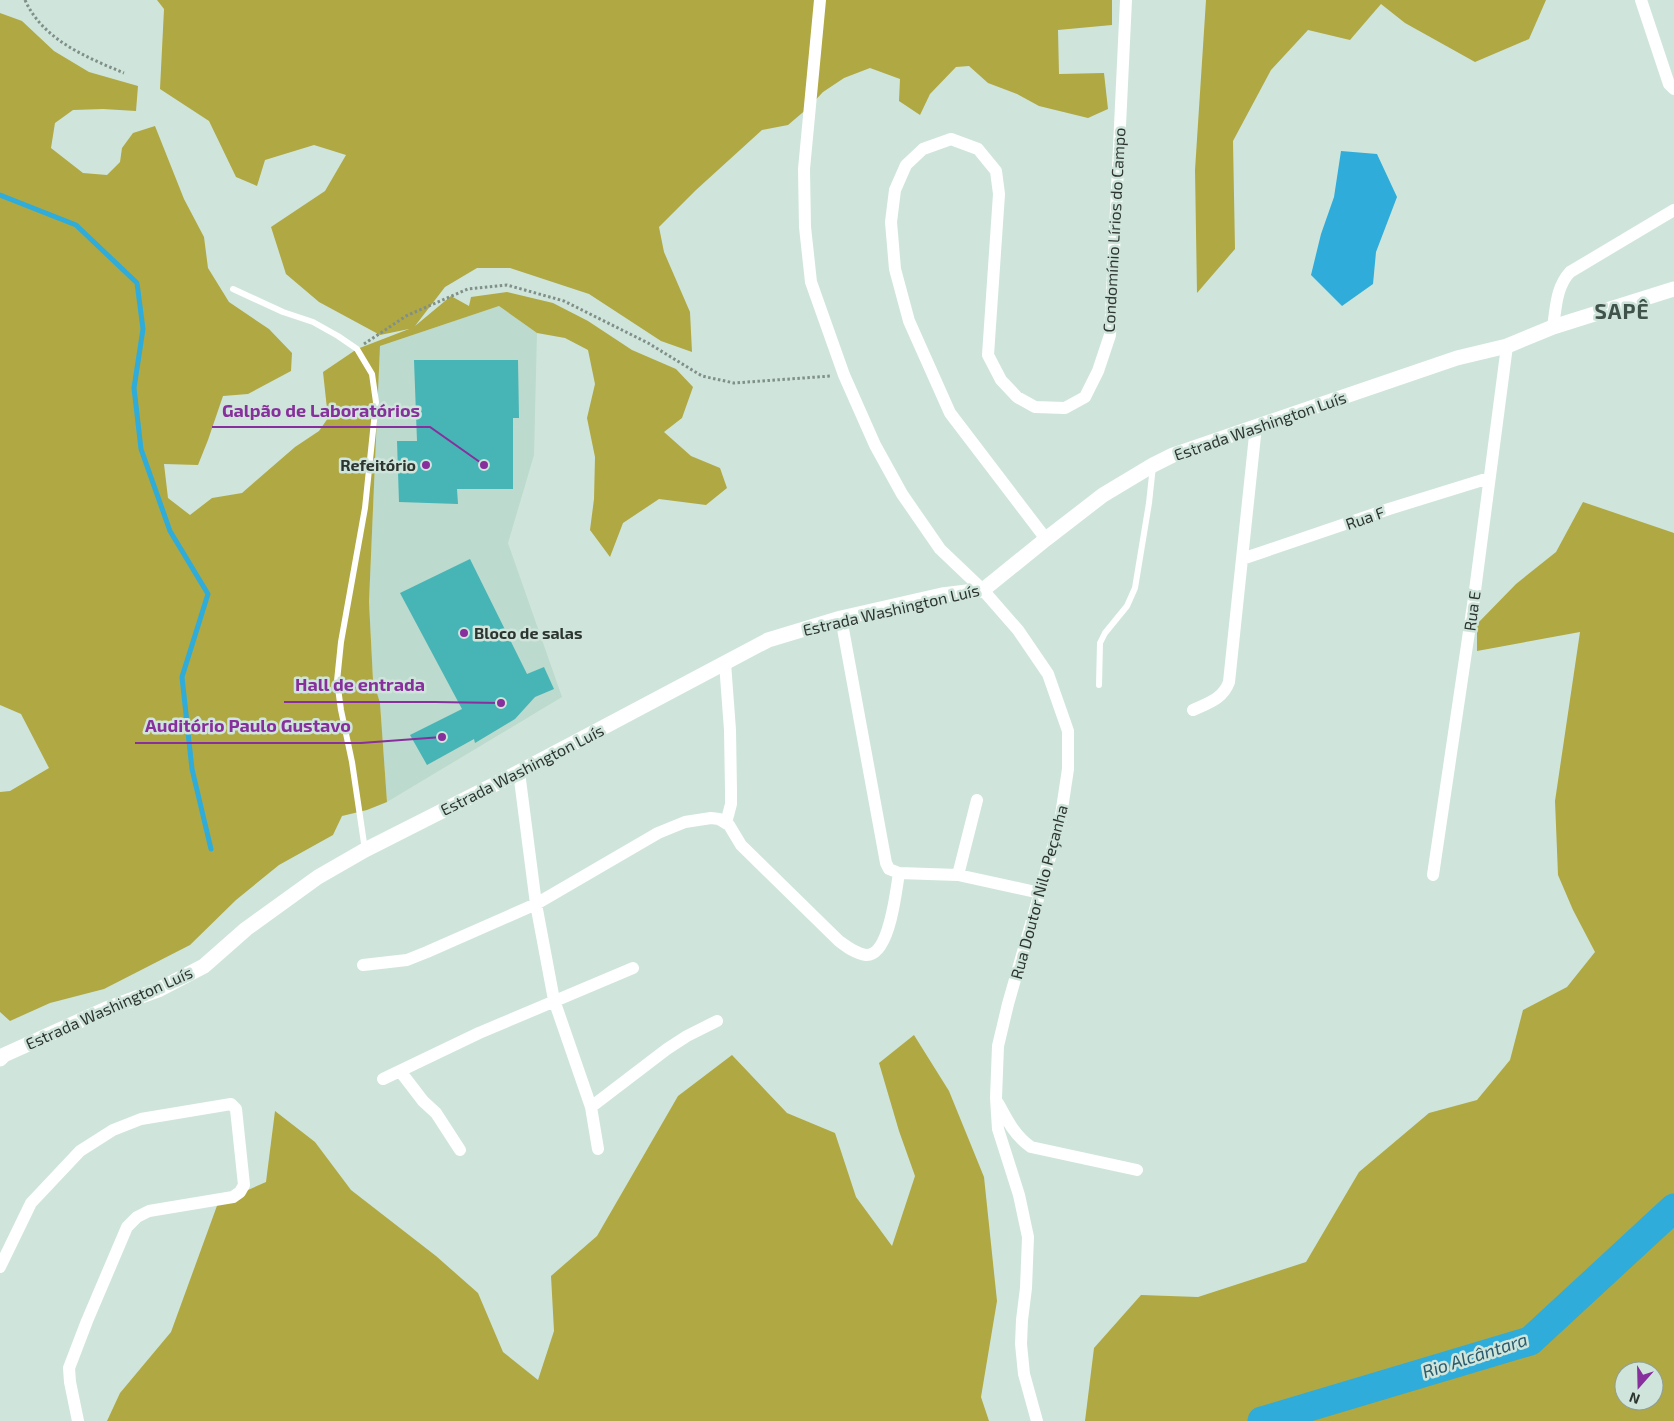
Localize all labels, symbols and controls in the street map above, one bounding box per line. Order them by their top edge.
street label: Condomínio Lírios do Campo [1099,127,1128,333]
district label: SAPÊ [1594,298,1650,323]
street label: Estrada Washington Luís [1171,387,1348,464]
callout: Galpão de Laboratórios [212,394,430,427]
text: Galpão de Laboratórios [222,399,420,421]
place label: Refeitório [340,455,416,474]
marker: Refeitório [420,459,432,471]
street label: Rua F [1343,502,1387,533]
street label: Estrada Washington Luís [801,580,981,639]
street label: Rua E [1459,590,1484,632]
place label: Bloco de salas [474,623,582,642]
marker: Bloco de salas [458,627,470,639]
callout: Hall de entrada [284,669,435,702]
text: Hall de entrada [295,673,425,695]
callout: Auditório Paulo Gustavo [135,710,361,743]
text: Auditório Paulo Gustavo [145,714,351,736]
street label: Estrada Washington Luís [437,720,607,819]
street label: Rua Doutor Nilo Peçanha [1006,803,1072,981]
street label: Estrada Washington Luís [22,962,195,1053]
water label: Rio Alcântara [1419,1328,1530,1382]
north arrow [1614,1361,1664,1411]
text: N [1627,1389,1642,1408]

